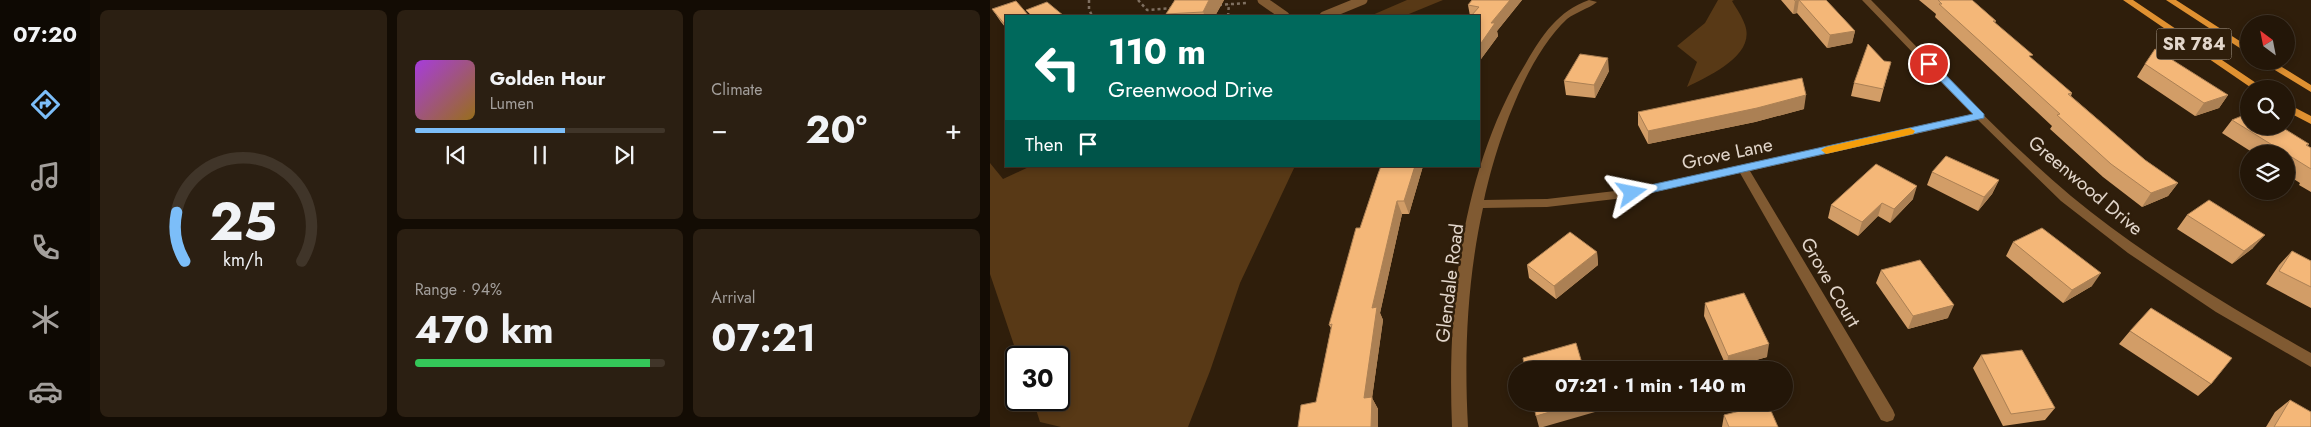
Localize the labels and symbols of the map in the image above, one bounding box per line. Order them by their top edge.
north arrow [2240,15,2295,70]
road number: SR 784 [2156,29,2232,60]
pin [1908,43,1950,85]
street label: Greenwood Drive [2022,129,2149,242]
street label: Grove Lane [1679,131,1775,176]
position arrow [1605,166,1657,218]
street label: Glendale Road [1429,222,1470,344]
street label: Grove Court [1794,233,1867,332]
speed limit sign: 30 [1005,346,1070,411]

